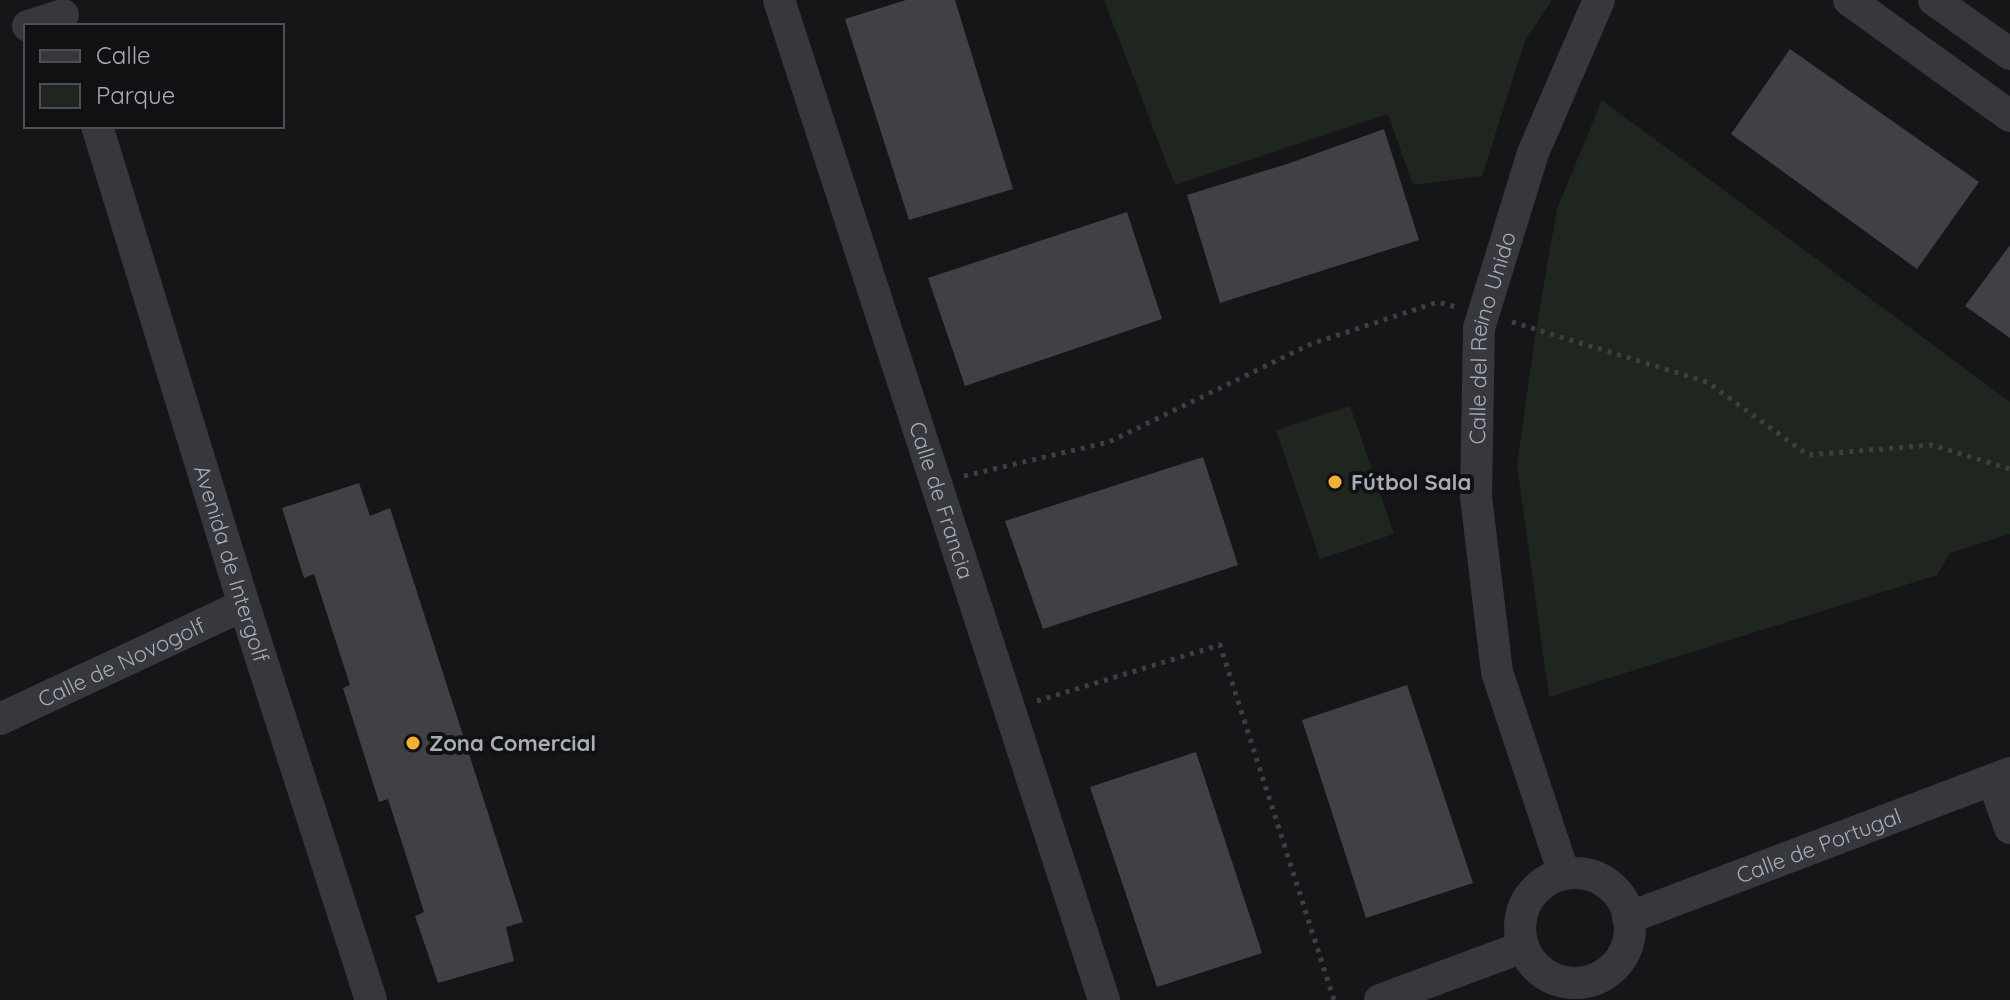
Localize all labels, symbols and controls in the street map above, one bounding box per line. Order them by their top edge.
legend [24,24,284,128]
text: Calle [96,40,151,70]
text: Parque [96,80,175,110]
street label: Calle del Reino Unido [1463,228,1522,445]
street label: Calle de Francia [903,418,980,583]
street label: Avenida de Intergolf [188,462,276,666]
place label: Fútbol Sala [1351,468,1471,496]
marker: Fútbol Sala [1326,473,1344,491]
street label: Calle de Novogolf [33,611,210,713]
place label: Zona Comercial [429,729,596,757]
marker: Zona Comercial [404,734,422,752]
street label: Calle de Portugal [1732,802,1905,890]

